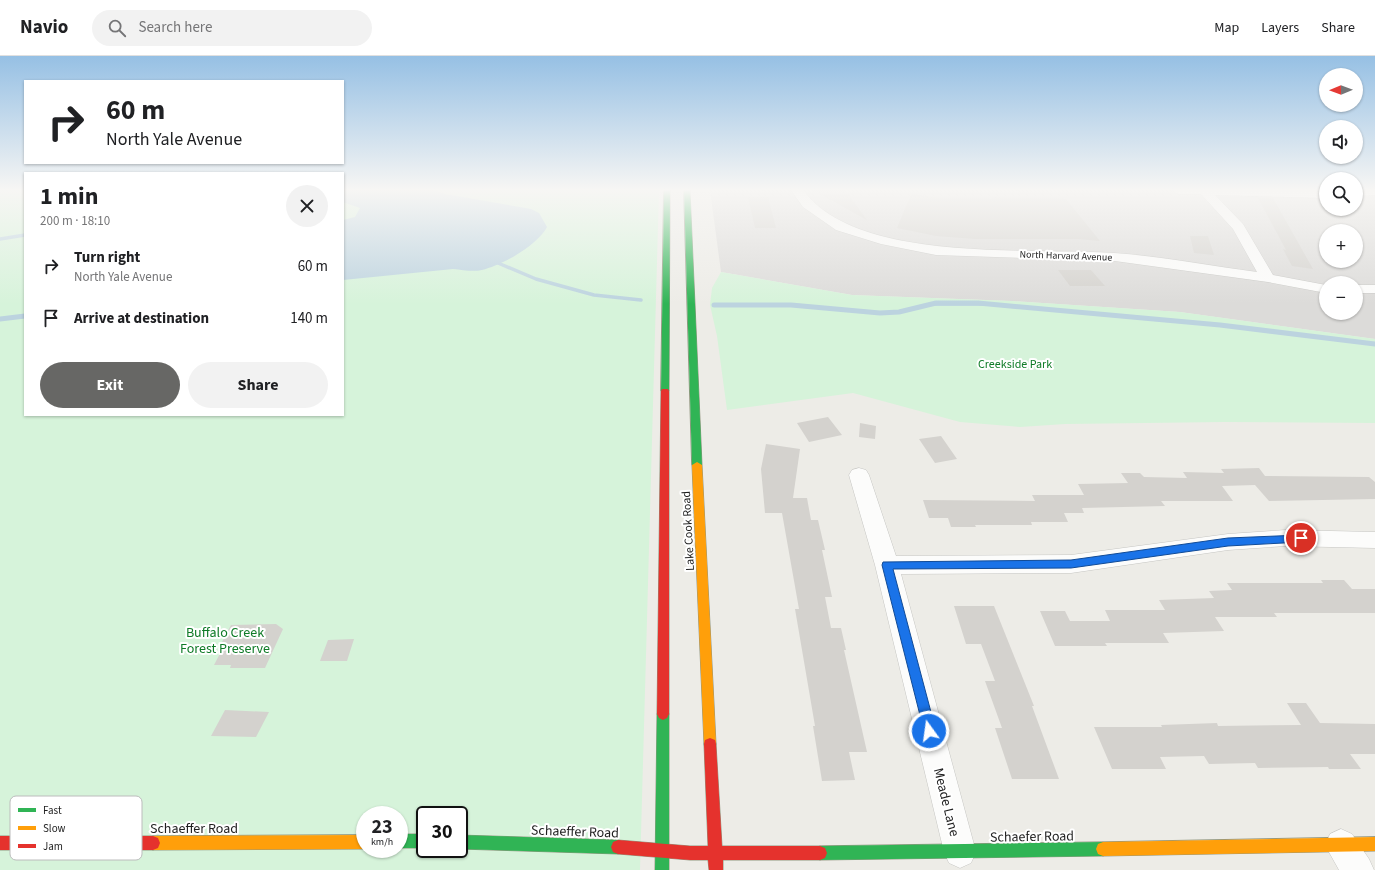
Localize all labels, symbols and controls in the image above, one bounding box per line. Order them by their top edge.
search box [92,10,372,46]
text: Navio [20,14,68,41]
icon: search [106,17,128,39]
text: Search here [138,17,212,38]
text: Map [1214,18,1239,38]
text: Layers [1261,18,1299,38]
text: Share [1321,18,1355,38]
north arrow [1319,68,1363,112]
map controls [1319,68,1363,320]
text: 60 m [106,90,165,130]
icon: right [40,96,92,148]
button: sound [1319,120,1363,164]
text: North Yale Avenue [106,127,242,152]
button: search [1319,172,1363,216]
text: 1 min [40,179,98,214]
button: close [286,185,328,227]
text: 200 m · 18:10 [40,212,110,230]
button: + [1319,224,1363,268]
text: Turn right [74,247,140,268]
street label: North Harvard Avenue [1019,247,1113,265]
icon: right [40,255,62,277]
text: 60 m [298,256,328,277]
text: North Yale Avenue [74,268,172,286]
button: − [1319,276,1363,320]
icon: arrive [40,307,62,329]
text: Arrive at destination [74,308,209,329]
text: 140 m [290,308,328,329]
park label: Creekside Park [978,356,1052,373]
button: Exit [40,362,180,408]
button: Share [188,362,328,408]
street label: Lake Cook Road [678,491,699,571]
pin [1284,521,1318,555]
icon: arrive [1290,527,1312,549]
park label: Buffalo Creek Forest Preserve [180,623,270,659]
position arrow [908,710,950,752]
street label: Meade Lane [928,766,964,839]
legend [10,796,142,860]
text: Fast [43,803,62,818]
speed limit sign: 30 [416,806,468,858]
text: 23 [371,813,393,841]
street label: Schaeffer Road [150,819,238,839]
street label: Schaeffer Road [531,820,619,844]
text: Slow [43,821,66,836]
street label: Schaefer Road [990,826,1074,848]
text: km/h [371,835,393,849]
text: Jam [43,839,63,854]

